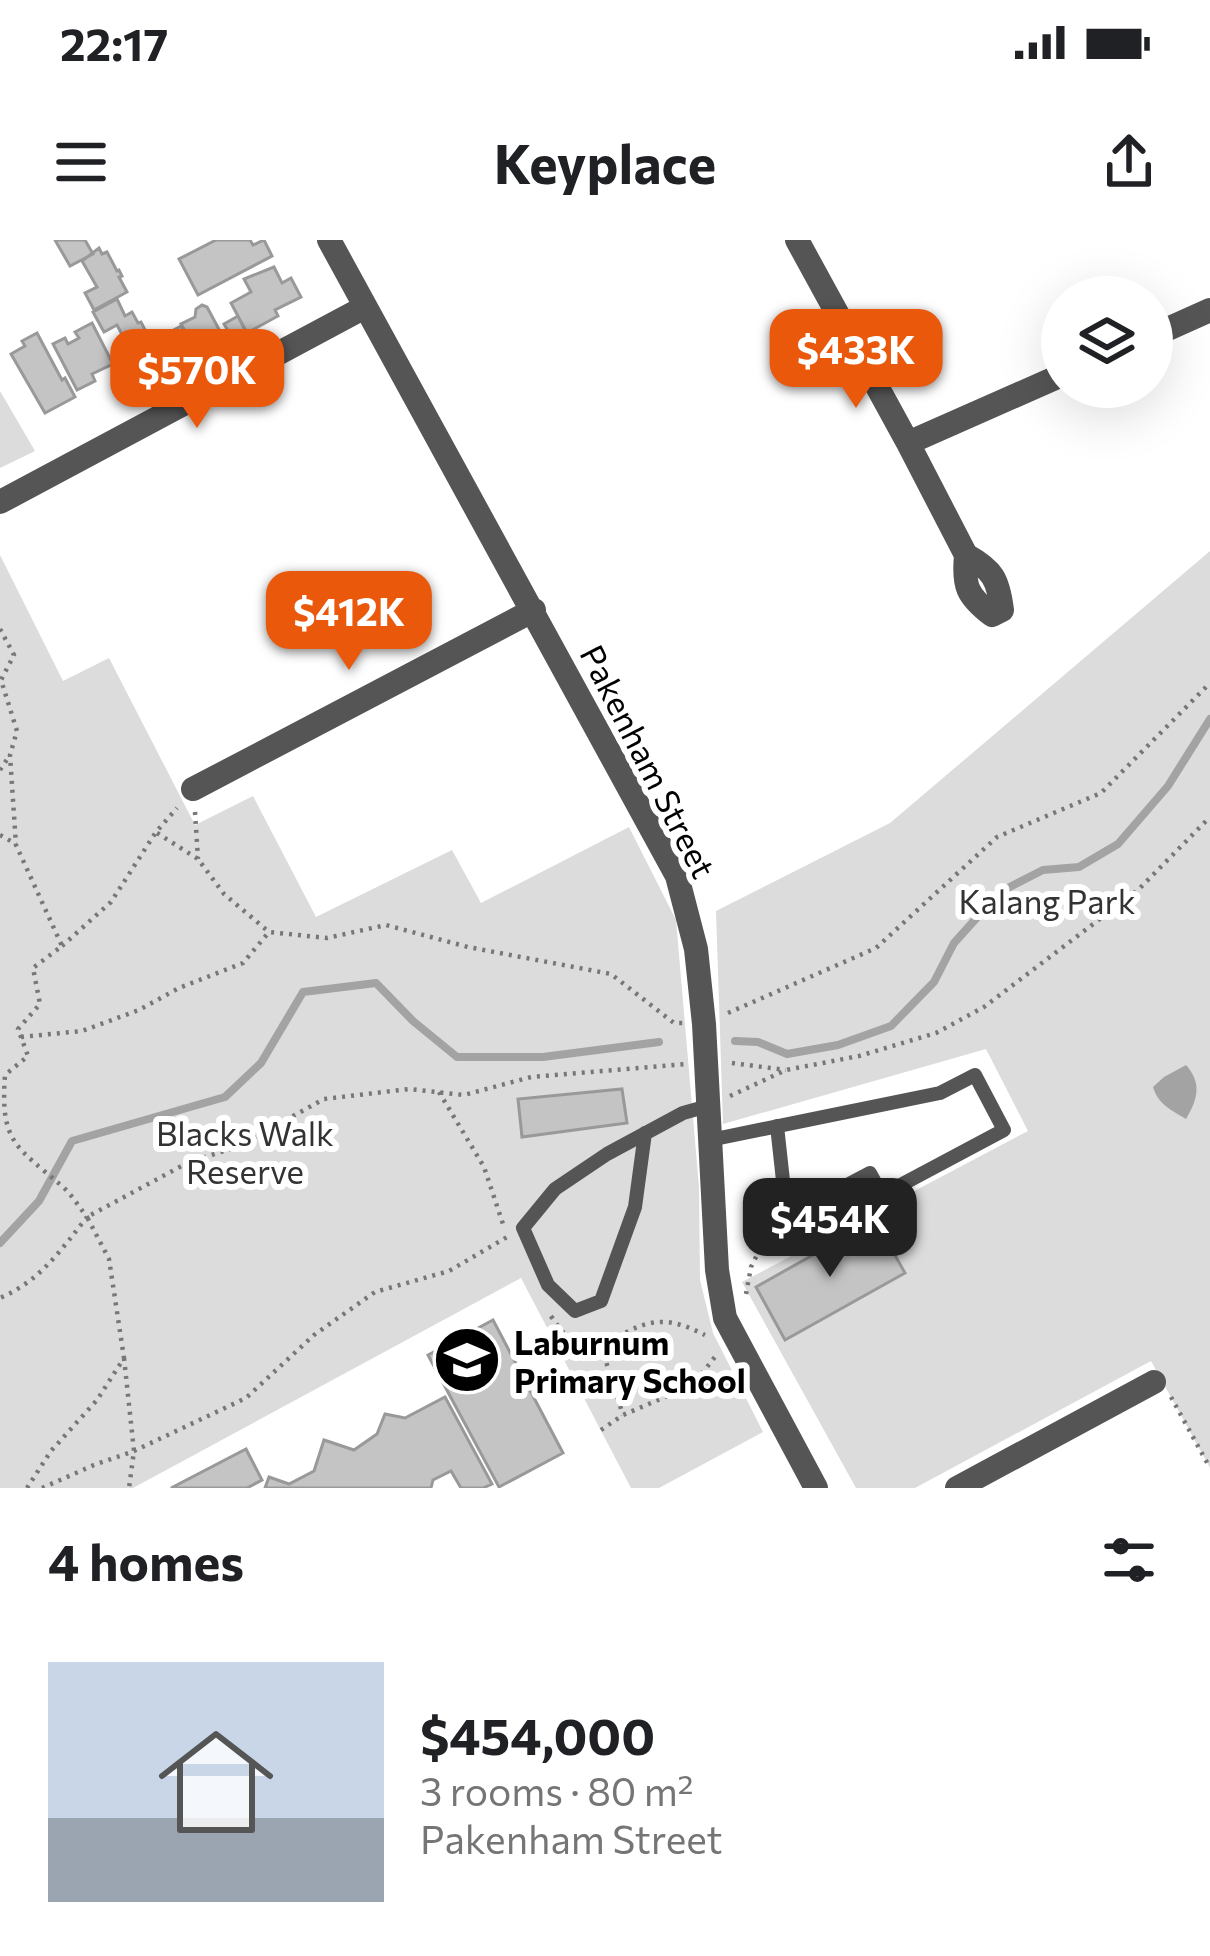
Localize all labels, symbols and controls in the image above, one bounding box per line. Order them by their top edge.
text: 22:17 [60,15,168,70]
icon: menu [48,129,114,195]
text: Keyplace [494,129,716,195]
icon: share [1096,129,1162,195]
map controls [1041,276,1173,408]
button: layers [1041,276,1173,408]
pin: $433K [772,309,940,411]
text: $433K [797,324,915,372]
pin: $570K [113,329,281,431]
text: $570K [137,344,257,392]
pin: $412K [265,571,433,673]
text: $412K [293,586,405,634]
street label: Pakenham Street [573,638,725,884]
park label: Kalang Park [958,880,1136,921]
park label: Blacks Walk Reserve [156,1112,334,1191]
pin: $454K [746,1178,914,1280]
text: $454K [770,1193,890,1241]
place label: Laburnum Primary School [514,1321,746,1400]
school or university icon: Laburnum Primary School [432,1325,502,1395]
icon: filters [1096,1527,1162,1593]
text: 4 homes [48,1529,244,1592]
text: $454,000 [420,1703,655,1766]
icon: home [144,1710,288,1854]
text: 3 rooms · 80 m² [420,1766,693,1814]
text: Pakenham Street [420,1814,723,1862]

